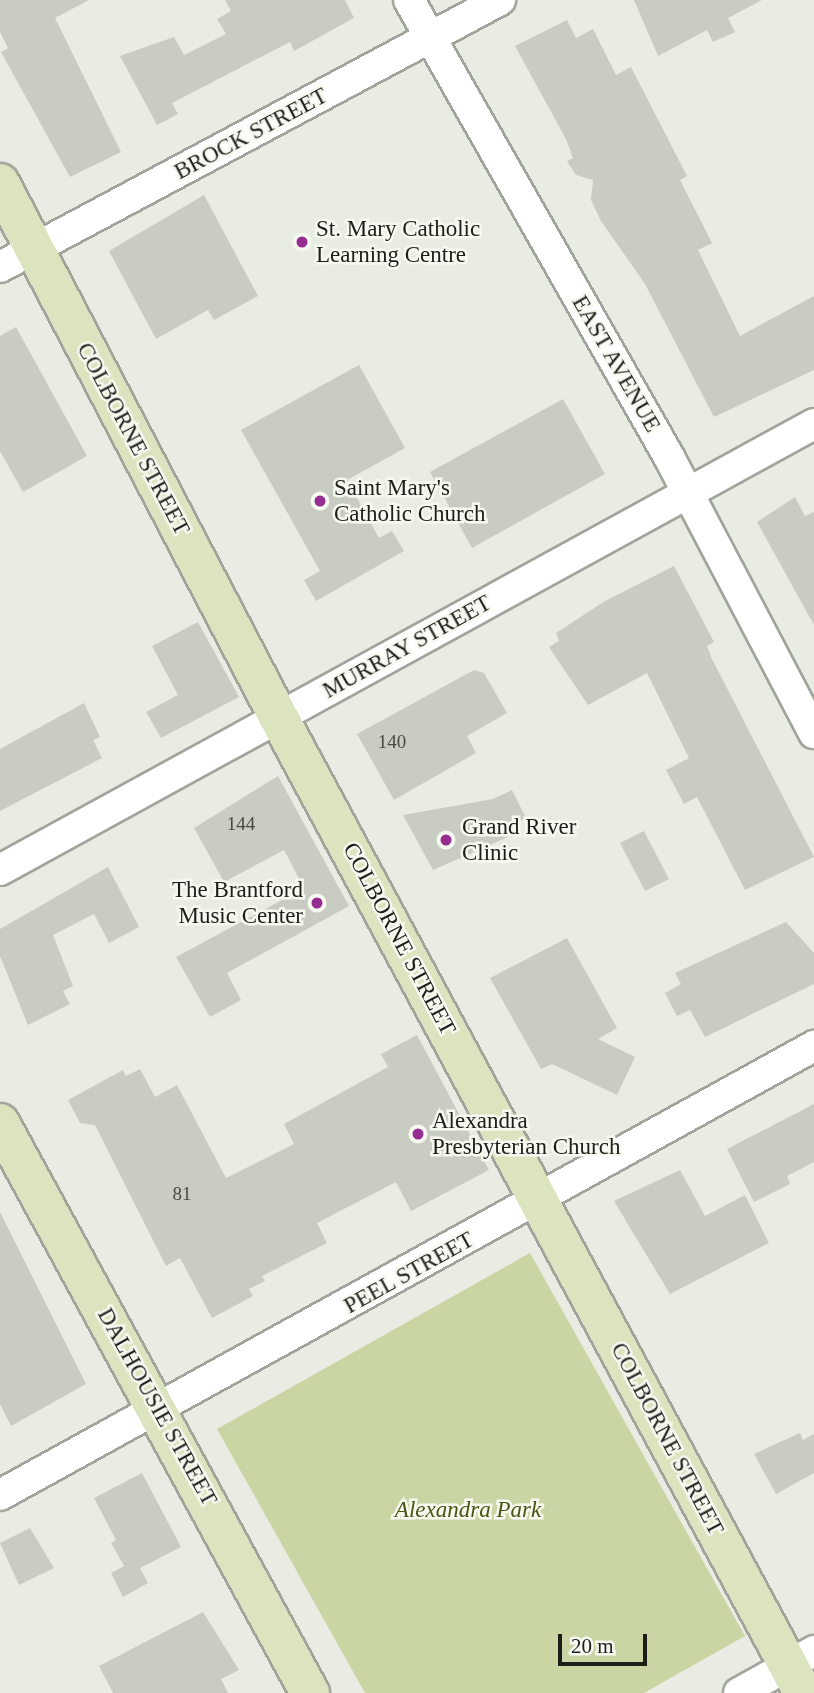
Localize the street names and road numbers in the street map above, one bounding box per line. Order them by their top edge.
street label: BROCK STREET [170,82,332,186]
street label: EAST AVENUE [565,290,667,438]
street label: COLBORNE STREET [71,338,195,540]
street label: MURRAY STREET [318,589,496,705]
street label: COLBORNE STREET [337,838,461,1040]
street label: PEEL STREET [339,1226,479,1320]
street label: DALHOUSIE STREET [91,1303,223,1511]
street label: COLBORNE STREET [605,1338,729,1540]

